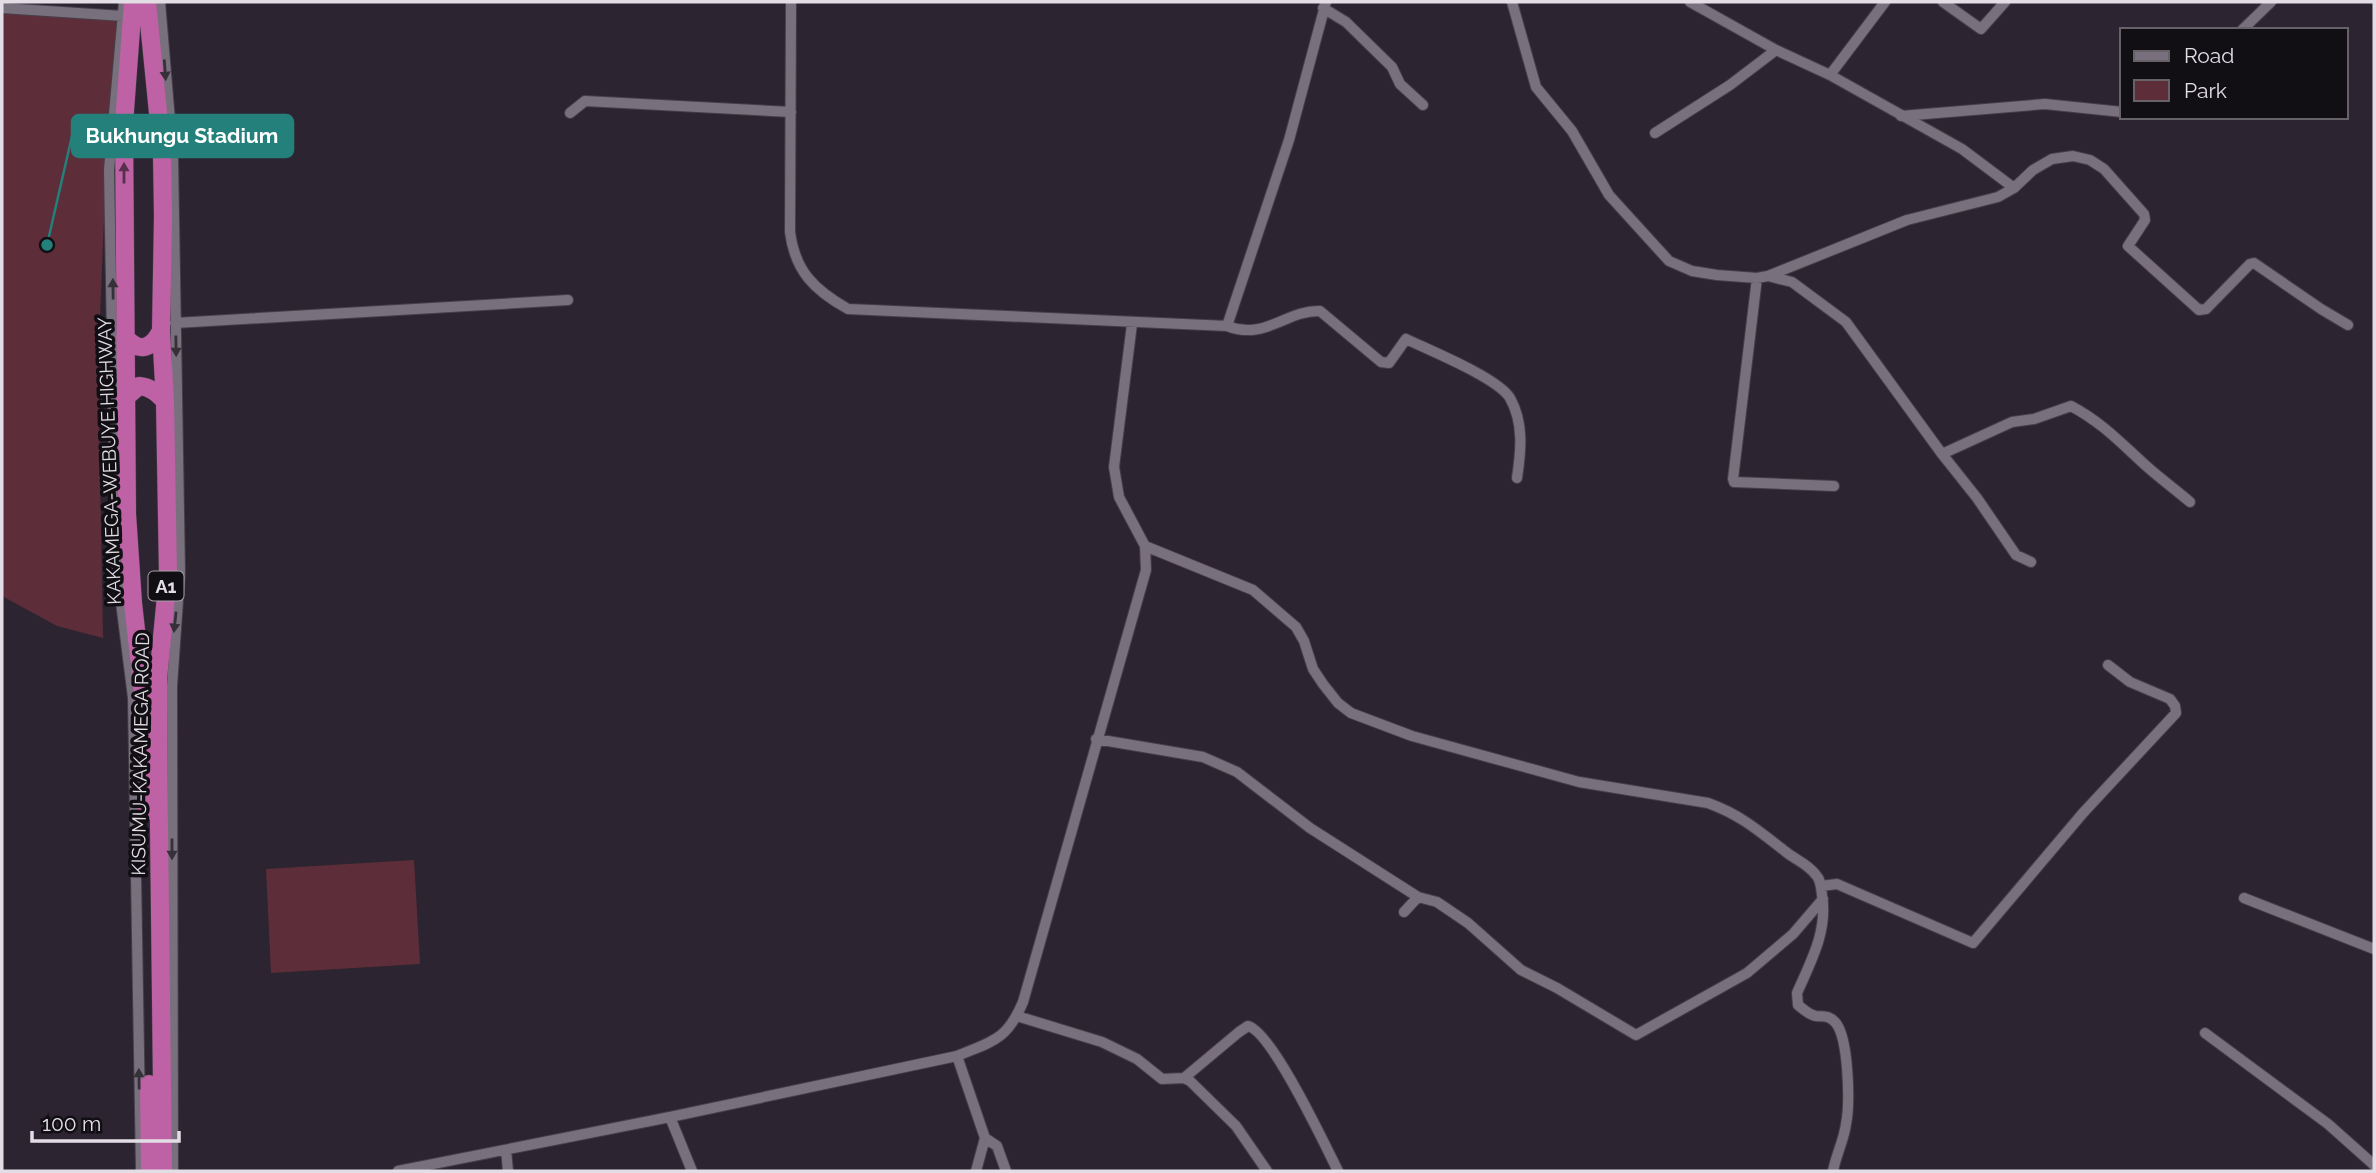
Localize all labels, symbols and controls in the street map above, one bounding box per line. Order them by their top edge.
legend [2120,28,2348,119]
text: Road [2184,43,2234,68]
one-way arrow [160,59,171,81]
text: Park [2184,78,2227,103]
callout: Bukhungu Stadium [72,115,293,157]
text: Bukhungu Stadium [86,123,278,148]
one-way arrow [118,162,130,184]
one-way arrow [107,278,118,300]
street label: KAKAMEGA-WEBUYE HIGHWAY [93,316,125,605]
one-way arrow [170,335,182,357]
road number: A1 [148,572,184,600]
one-way arrow [169,611,180,633]
street label: KISUMU-KAKAMEGA ROAD [127,632,153,876]
one-way arrow [166,839,178,861]
one-way arrow [133,1067,145,1089]
scale bar [32,1100,178,1144]
text: 100 m [42,1111,101,1136]

